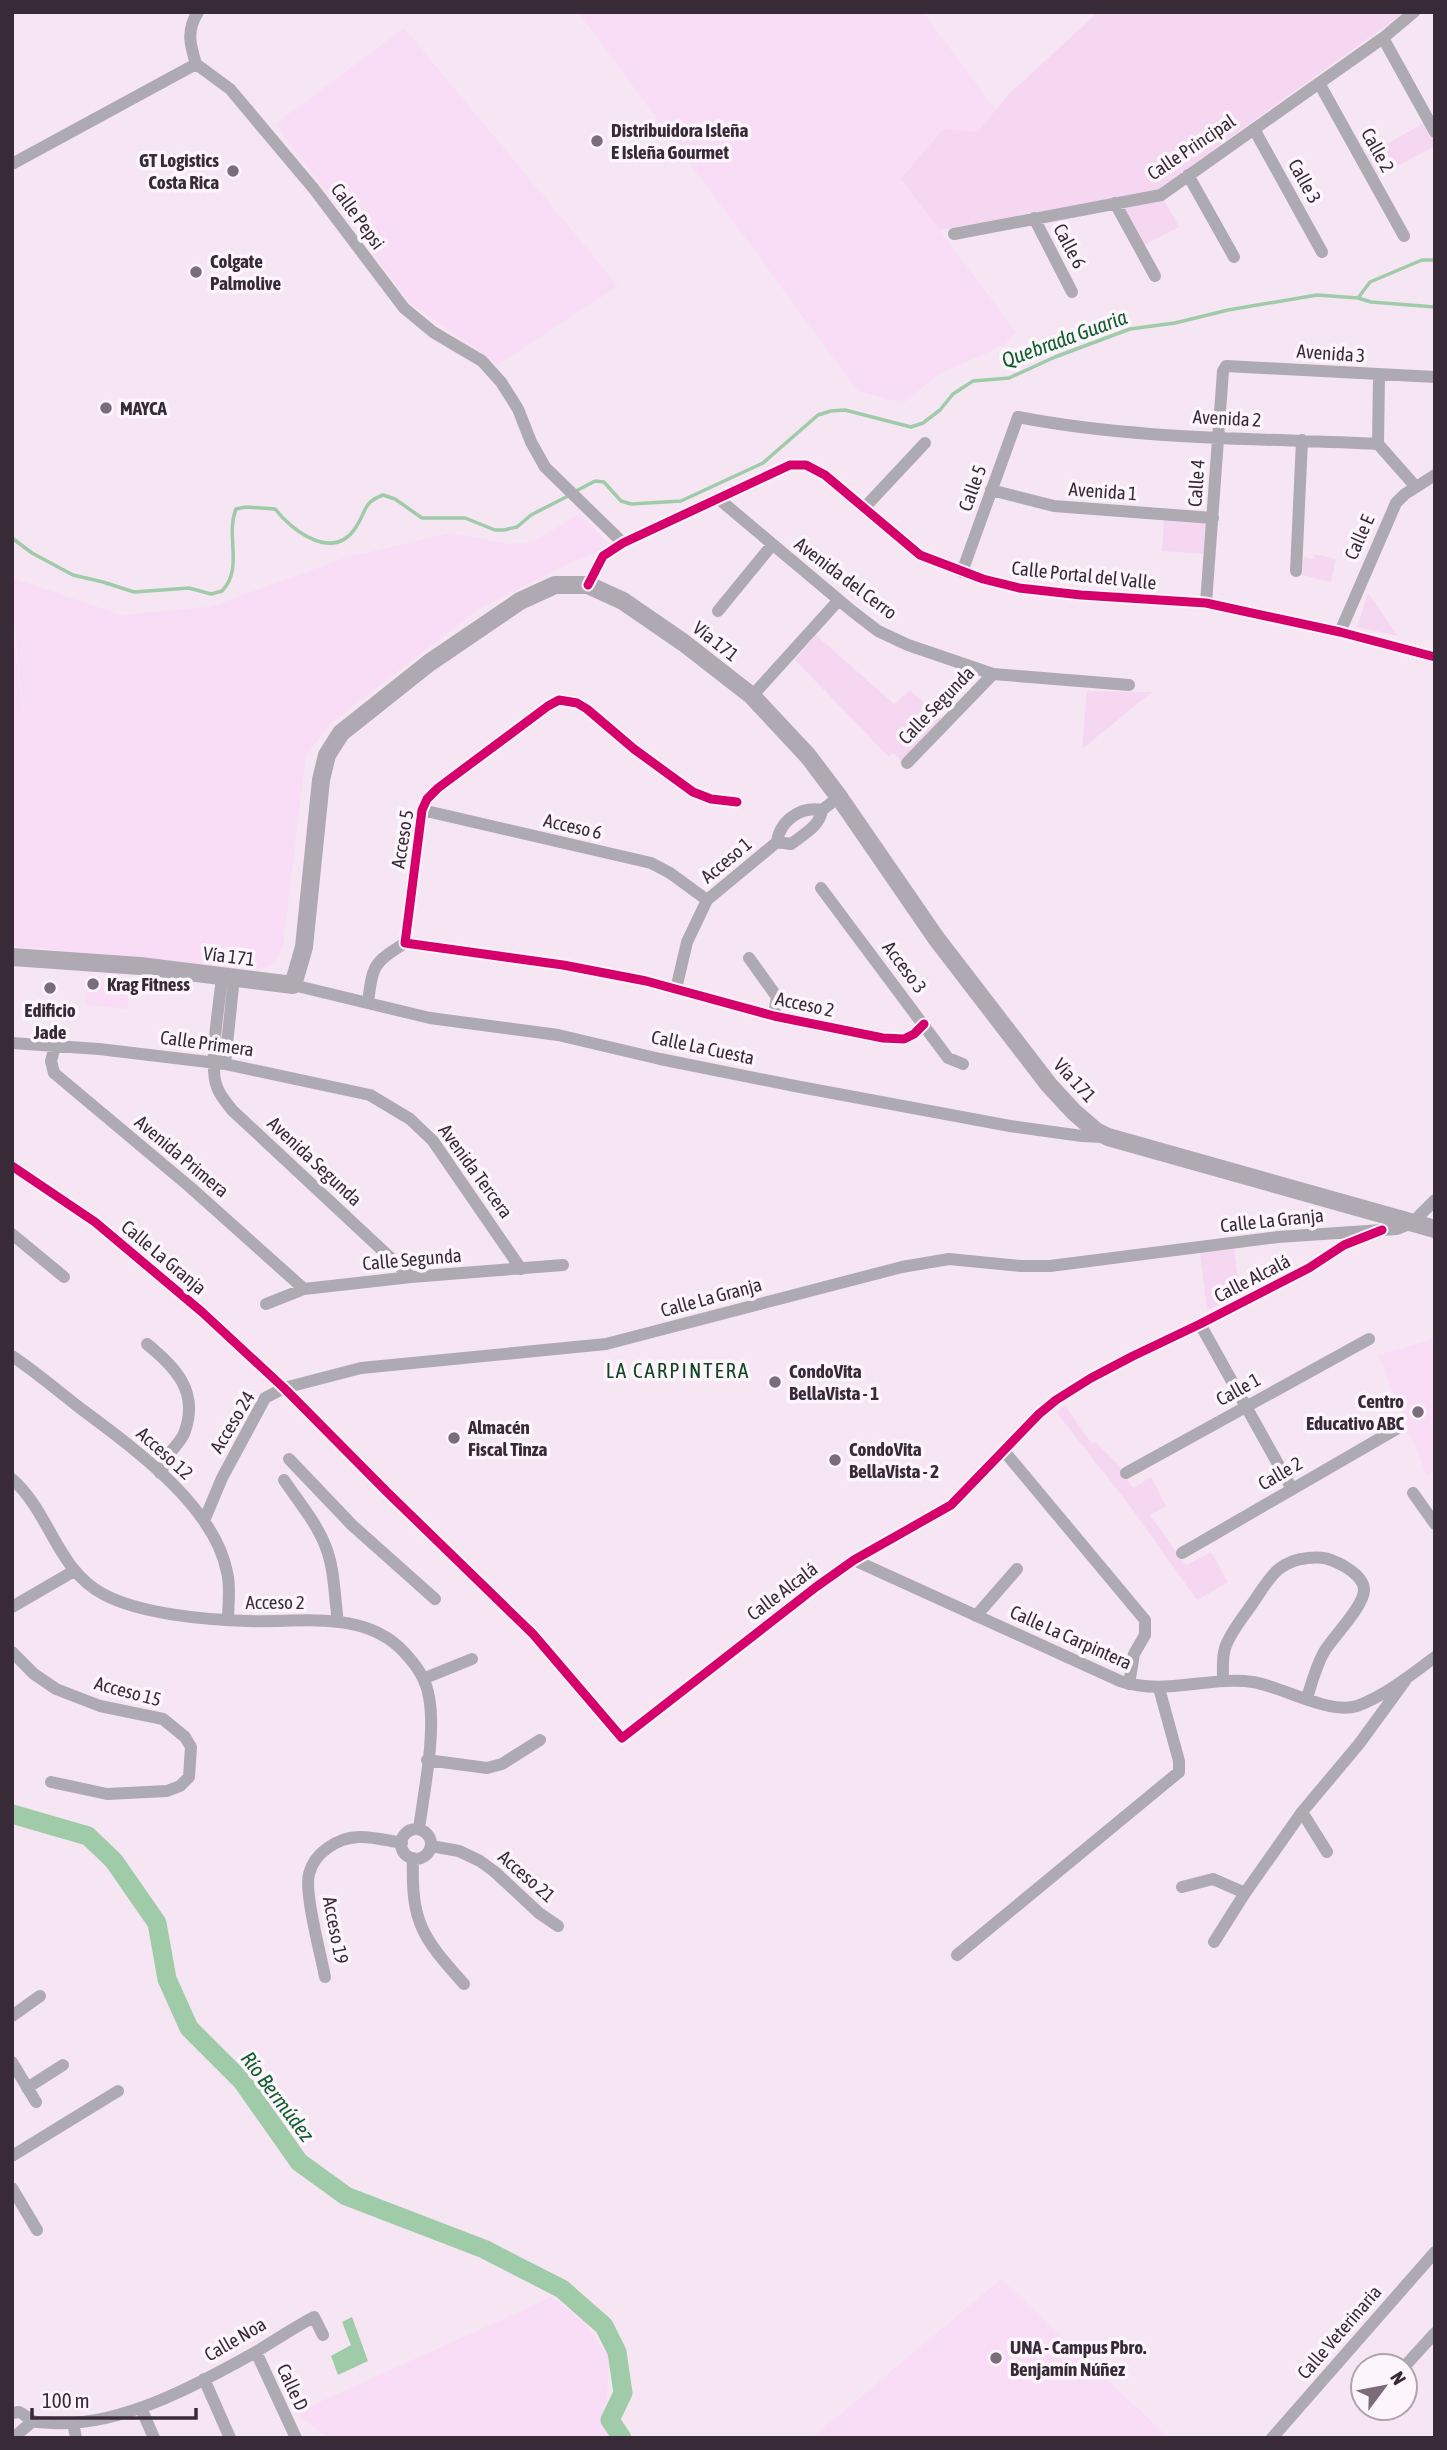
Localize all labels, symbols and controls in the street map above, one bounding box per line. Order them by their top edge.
street label: Calle Principal [1143,110,1239,184]
place label: Distribuidora Isleña E Isleña Gourmet [611,119,749,163]
street label: Calle 2 [1357,124,1399,176]
marker: Distribuidora Isleña E Isleña Gourmet [589,133,605,149]
place label: GT Logistics Costa Rica [139,149,219,193]
street label: Calle 3 [1284,155,1326,207]
marker: GT Logistics Costa Rica [225,163,241,179]
street label: Calle Pepsi [327,179,389,253]
street label: Calle 6 [1049,220,1091,272]
place label: Colgate Palmolive [210,250,281,294]
marker: Colgate Palmolive [188,264,204,280]
water label: Quebrada Guaria [998,304,1130,372]
street label: Avenida 3 [1296,340,1366,366]
place label: MAYCA [120,397,168,419]
marker: MAYCA [98,400,114,416]
street label: Avenida 2 [1192,405,1262,431]
street label: Calle 4 [1183,459,1209,507]
street label: Calle 5 [954,462,990,514]
street label: Avenida 1 [1068,478,1138,504]
street label: Calle E [1339,511,1379,563]
street label: Avenida del Cerro [791,532,901,624]
street label: Calle Portal del Valle [1011,556,1157,594]
street label: Vía 171 [689,616,743,666]
street label: Calle Segunda [894,662,978,748]
street label: Acceso 5 [387,808,417,870]
street label: Acceso 6 [542,809,604,843]
street label: Acceso 1 [696,833,756,887]
street label: Acceso 3 [878,937,932,997]
street label: Vía 171 [202,942,256,970]
place label: Krag Fitness [107,973,190,995]
marker: Krag Fitness [85,976,101,992]
marker: Edificio Jade [42,980,58,996]
street label: Acceso 2 [774,987,836,1021]
place label: Edificio Jade [24,999,76,1043]
street label: Calle La Cuesta [650,1025,756,1069]
street label: Calle Primera [159,1026,255,1060]
street label: Vía 171 [1049,1054,1101,1106]
street label: Avenida Primera [131,1111,233,1201]
street label: Avenida Segunda [263,1112,367,1210]
street label: Avenida Tercera [435,1120,517,1222]
street label: Calle La Granja [1219,1204,1325,1236]
street label: Calle La Granja [117,1215,211,1299]
street label: Calle Segunda [361,1244,463,1274]
street label: Calle Alcalá [1210,1249,1294,1307]
street label: Calle La Granja [658,1273,764,1321]
district label: LA CARPINTERA [606,1358,750,1382]
place label: CondoVita BellaVista - 1 [789,1360,879,1404]
street label: Calle 1 [1212,1368,1264,1410]
marker: CondoVita BellaVista - 1 [767,1374,783,1390]
street label: Acceso 24 [205,1387,259,1457]
place label: Centro Educativo ABC [1306,1390,1404,1434]
marker: Centro Educativo ABC [1410,1404,1426,1420]
place label: Almacén Fiscal Tinza [467,1416,548,1460]
street label: Acceso 12 [132,1422,198,1484]
marker: Almacén Fiscal Tinza [446,1430,462,1446]
place label: CondoVita BellaVista - 2 [849,1438,939,1482]
marker: CondoVita BellaVista - 2 [827,1452,843,1468]
street label: Calle 2 [1254,1452,1306,1494]
street label: Calle Alcalá [742,1557,822,1625]
street label: Acceso 2 [245,1591,305,1613]
street label: Calle La Carpintera [1007,1600,1135,1674]
street label: Acceso 15 [92,1672,164,1710]
street label: Acceso 21 [494,1845,560,1907]
street label: Acceso 19 [319,1894,353,1966]
water label: Río Bermúdez [236,2046,320,2146]
street label: Calle Veterinaria [1292,2281,1386,2383]
street label: Calle Noa [200,2313,270,2365]
place label: UNA - Campus Pbro. Benjamín Núñez [1010,2336,1147,2380]
marker: UNA - Campus Pbro. Benjamín Núñez [988,2350,1004,2366]
north arrow [1349,2352,1419,2422]
street label: Calle D [273,2360,313,2414]
text: N [1386,2367,1411,2389]
scale bar [32,2376,196,2420]
text: 100 m [42,2388,90,2412]

